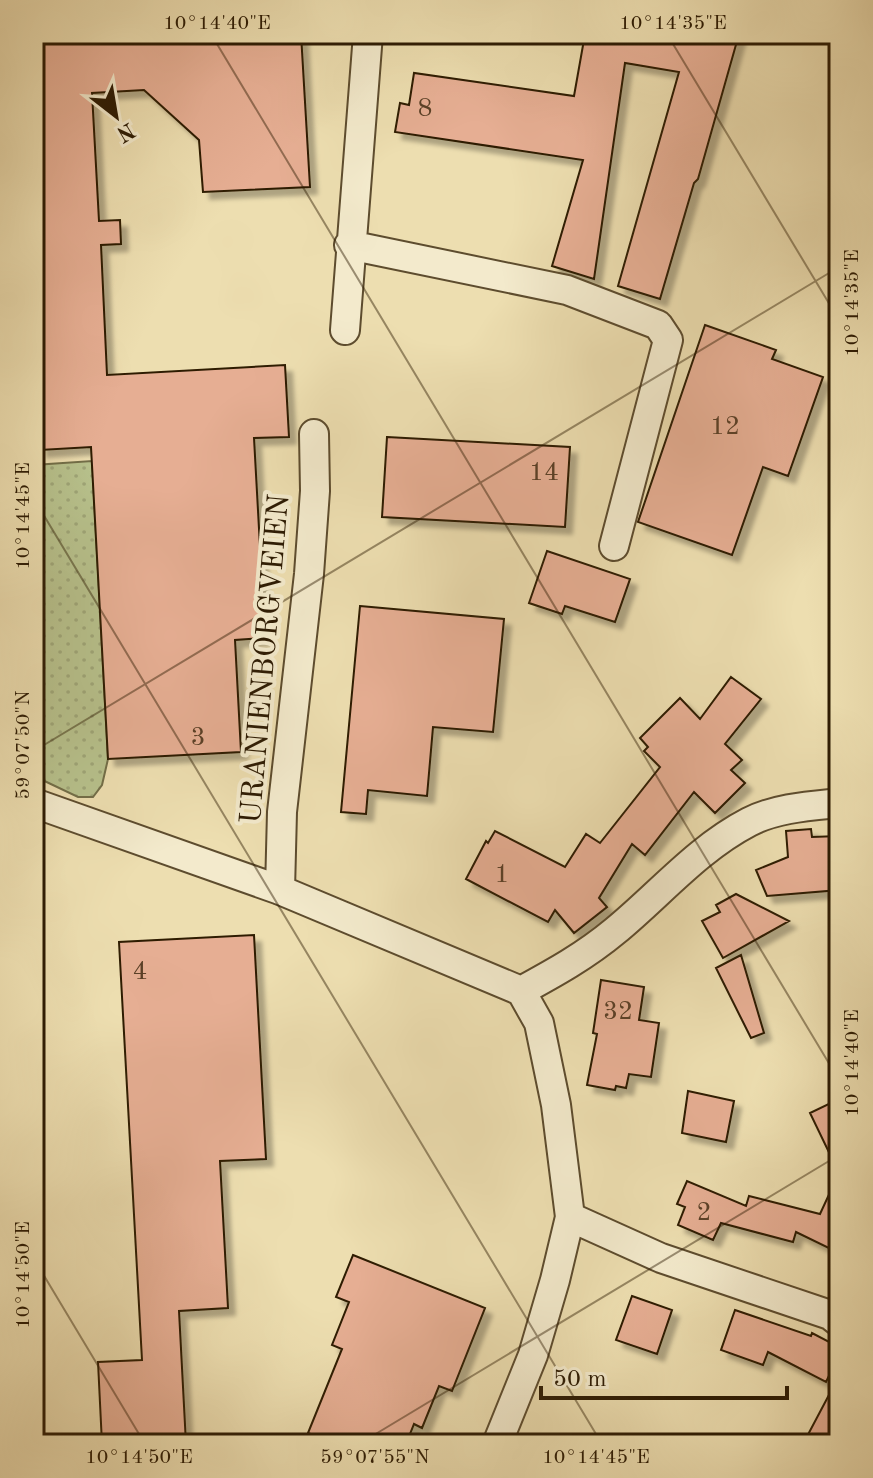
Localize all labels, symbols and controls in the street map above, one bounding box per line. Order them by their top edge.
text: 10°14'40"E [163,14,271,34]
text: 10°14'35"E [619,14,727,34]
north arrow [76,76,156,156]
house number: 8 [417,96,433,122]
text: N [112,118,138,145]
text: 10°14'35"E [843,249,863,357]
house number: 12 [710,414,740,440]
house number: 14 [529,460,559,486]
text: 10°14'45"E [14,462,34,570]
street label: URANIENBORGVEIEN [237,493,295,825]
text: 59°07'50"N [14,690,34,800]
house number: 3 [190,725,206,751]
house number: 1 [494,862,510,888]
house number: 4 [132,959,148,985]
house number: 32 [603,999,633,1025]
text: 10°14'40"E [843,1009,863,1117]
house number: 2 [696,1200,712,1226]
text: 10°14'50"E [14,1221,34,1329]
scale bar [541,1350,787,1400]
text: 50 m [553,1368,607,1392]
text: 10°14'50"E [85,1448,193,1468]
text: 59°07'55"N [320,1448,430,1468]
text: 10°14'45"E [542,1448,650,1468]

